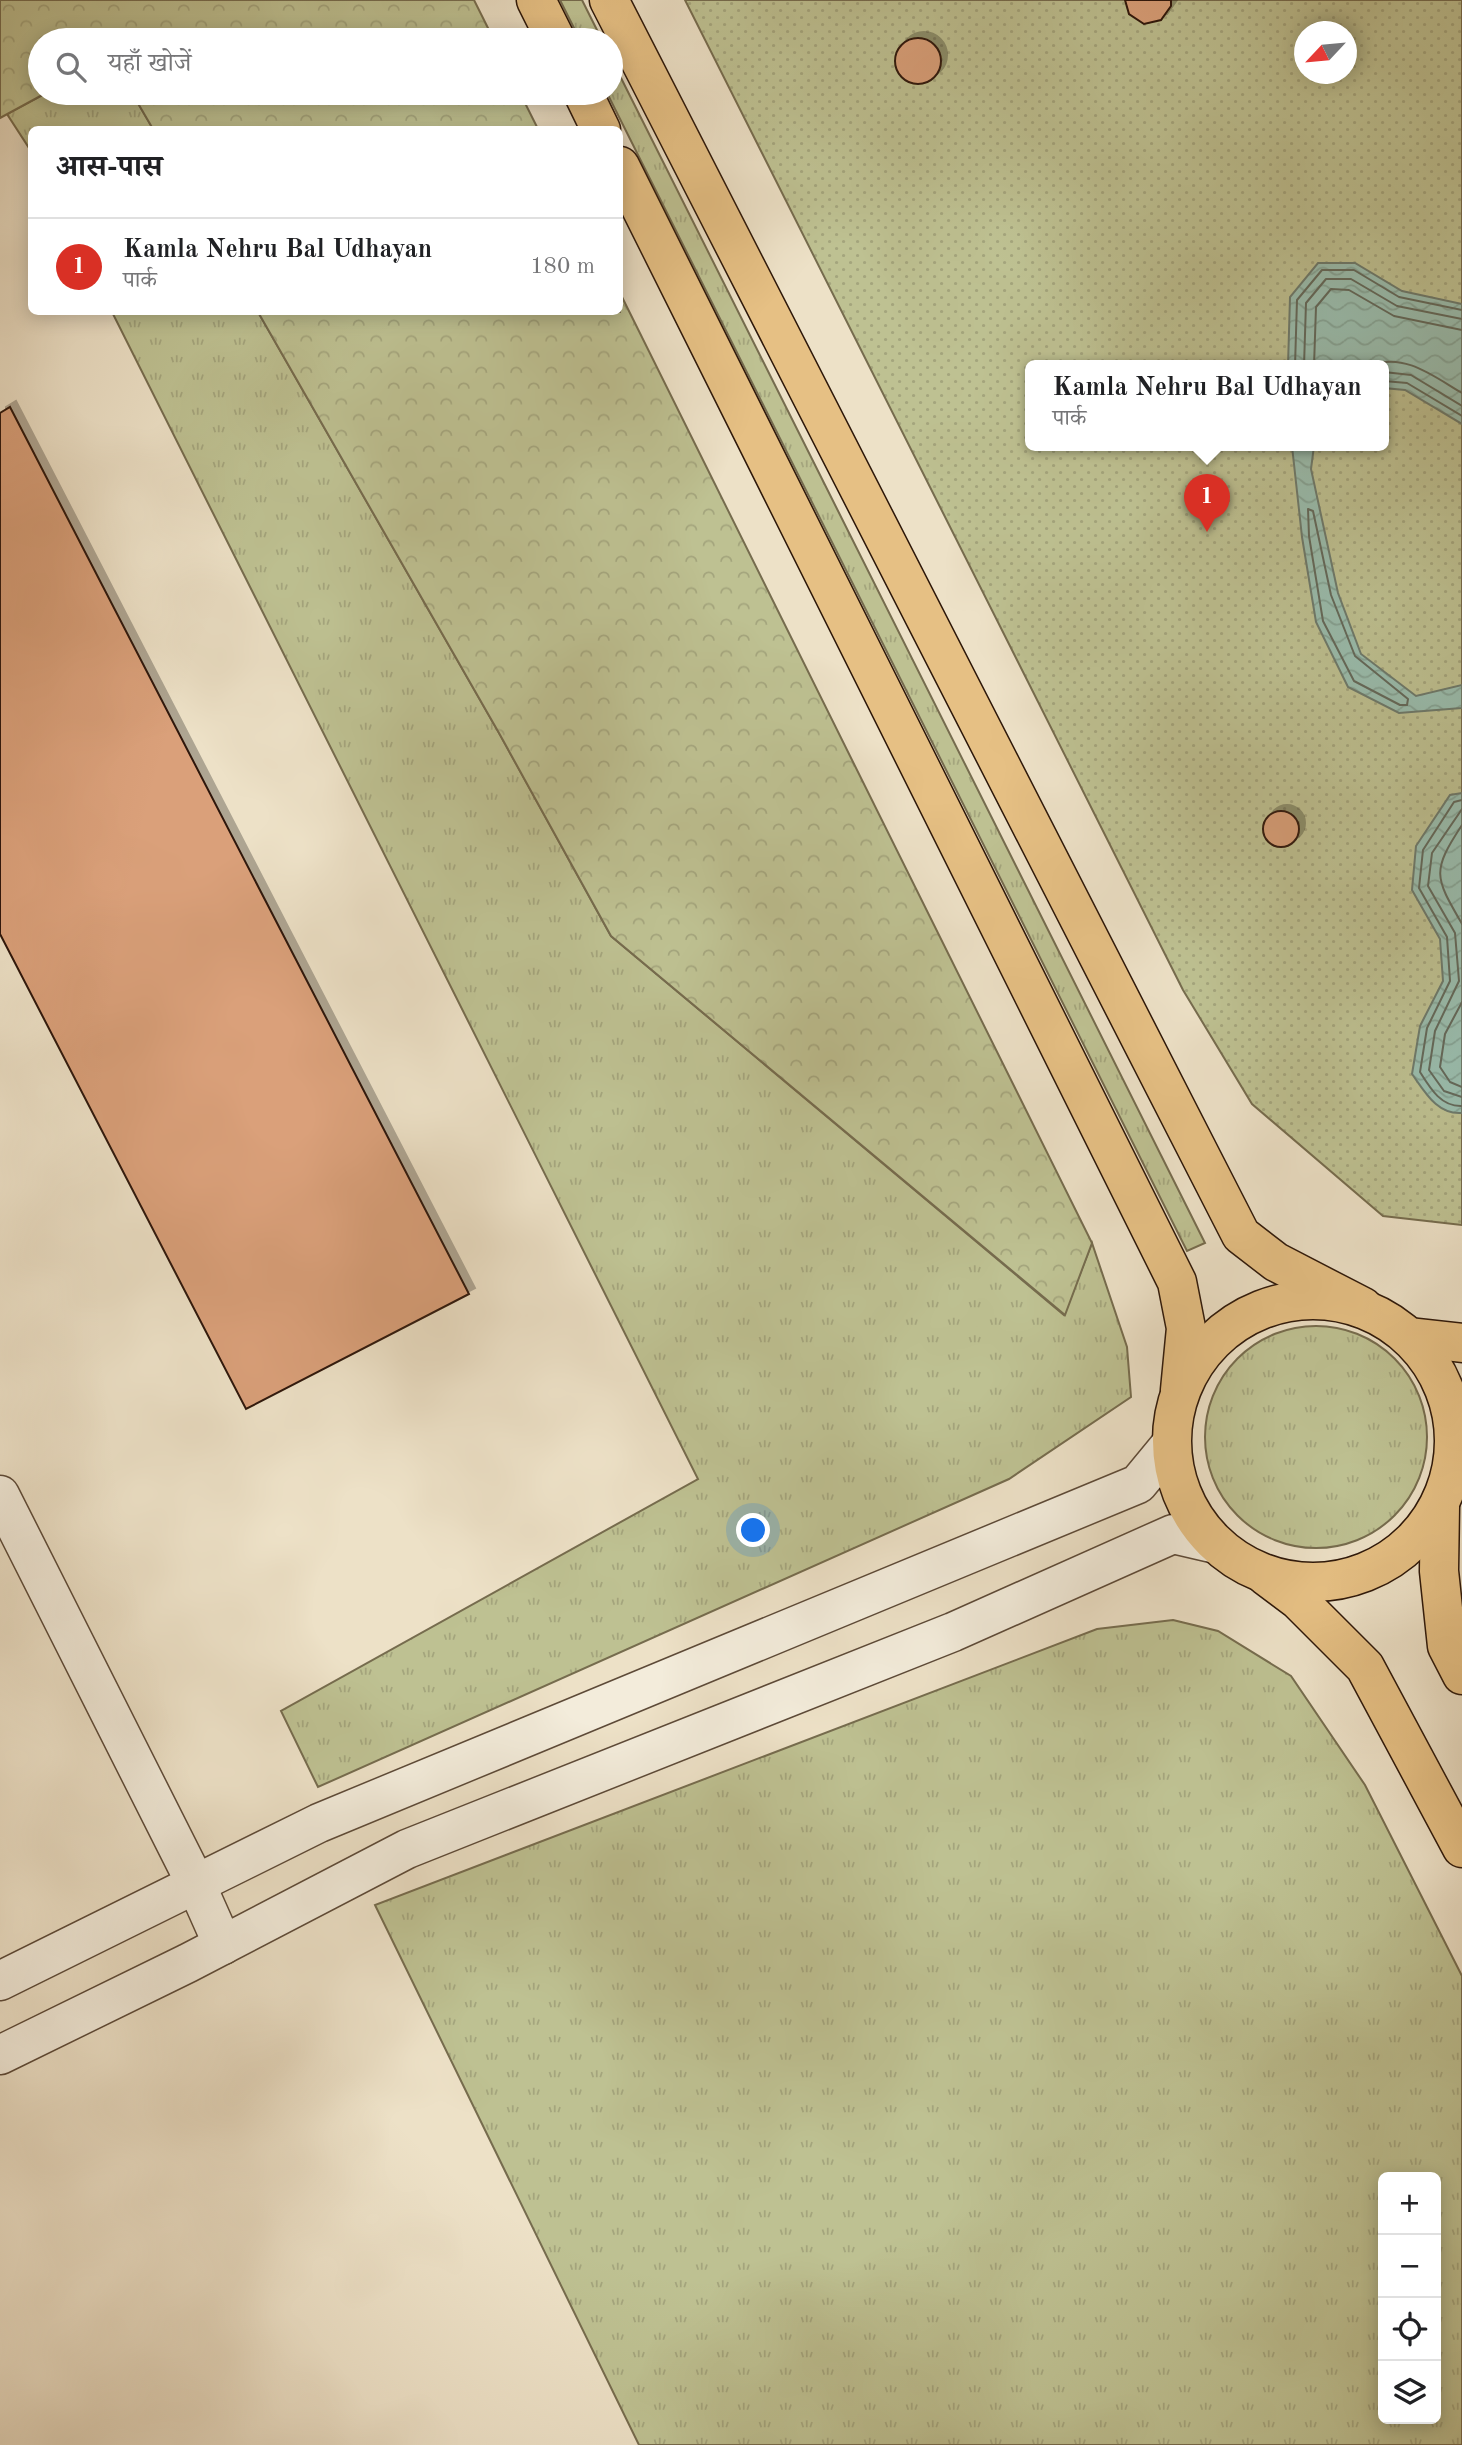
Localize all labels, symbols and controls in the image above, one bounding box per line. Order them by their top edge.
north arrow [1294,21,1357,84]
search box [28,28,623,105]
icon: search [52,48,90,86]
text: यहाँ खोजें [108,51,191,77]
text: आस-पास [56,153,163,183]
text: Kamla Nehru Bal Udhayan [123,237,432,263]
text: 1 [72,255,86,278]
text: 180 m [530,255,595,278]
text: पार्क [123,269,157,292]
popup [1025,360,1389,451]
text: Kamla Nehru Bal Udhayan [1052,375,1362,401]
text: पार्क [1052,407,1086,430]
pin: 1 [1184,474,1230,532]
your location [736,1513,770,1547]
map controls [1378,2172,1441,2424]
button: + [1378,2172,1441,2235]
button: − [1378,2235,1441,2298]
button: locate [1378,2298,1441,2361]
button: layers [1378,2361,1441,2424]

